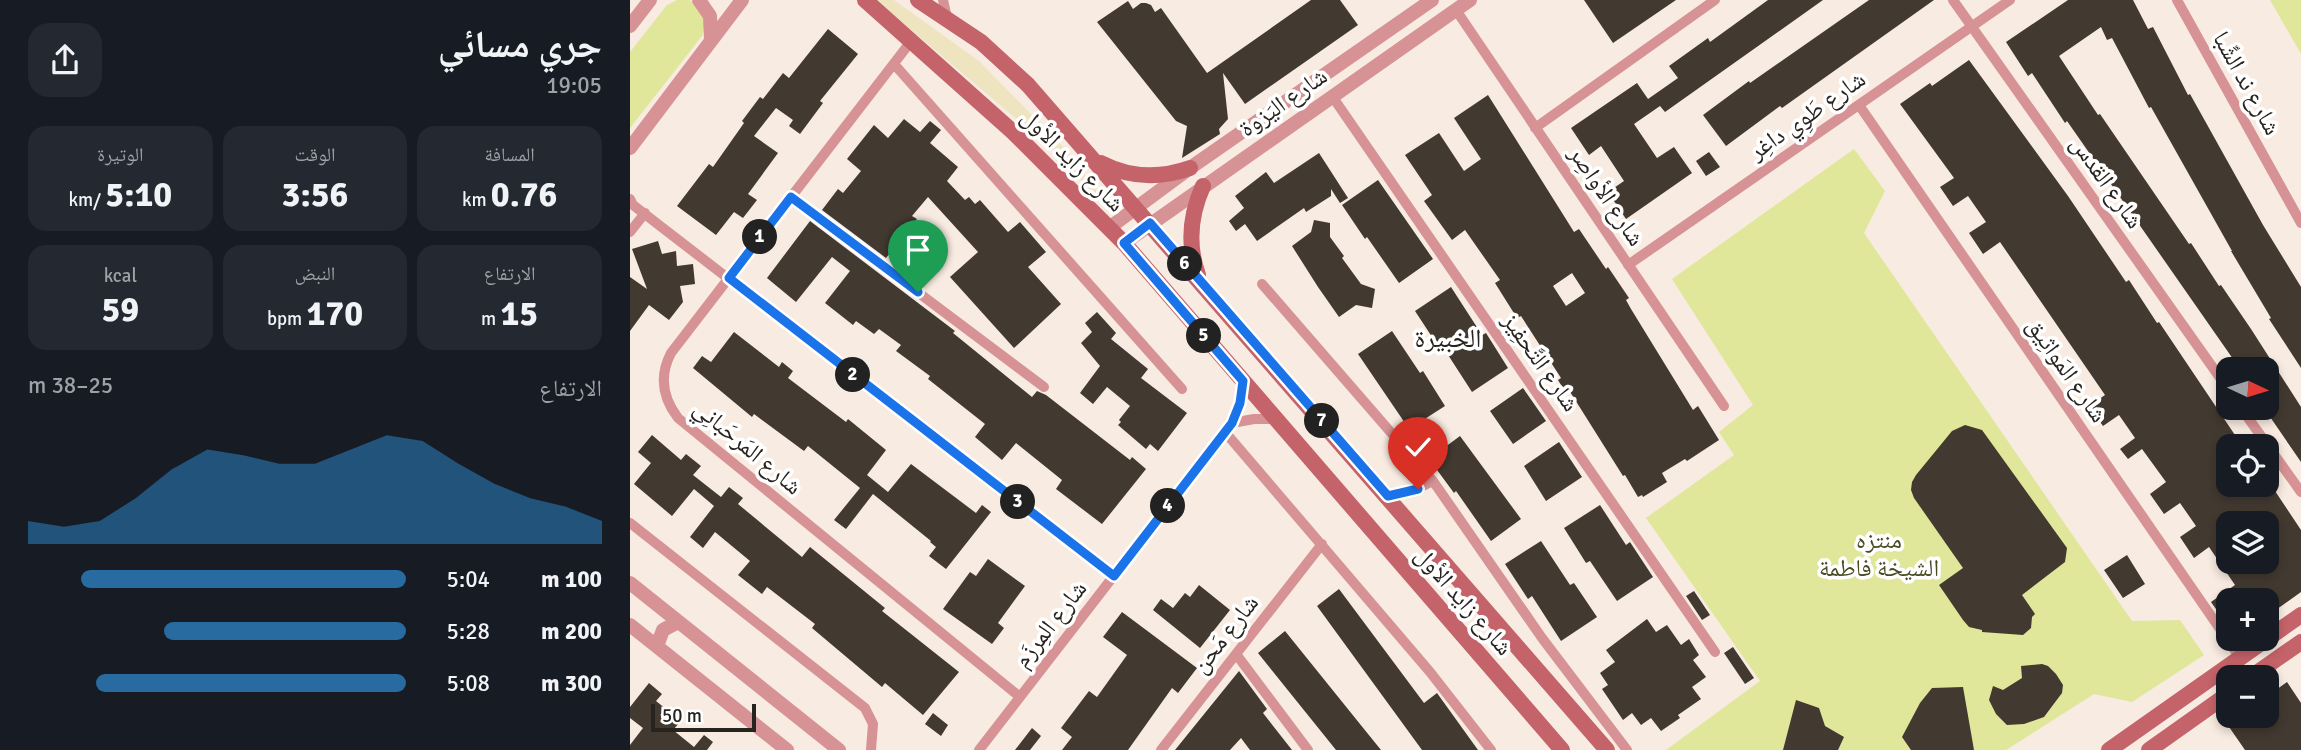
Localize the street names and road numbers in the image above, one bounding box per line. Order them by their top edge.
street label: شارع ند الشِّبا [2206,26,2288,140]
street label: شارع اليَزوة [1233,61,1333,143]
street label: شارع طَوِي داغِر [1742,64,1873,170]
street label: شارع زايد الأول [1015,102,1131,218]
street label: شارع القدس [2064,130,2150,234]
street label: شارع الأواصِر [1562,139,1651,252]
street label: شارع التَّحفِيز [1495,306,1586,417]
street label: شارع المَواثِيق [2020,312,2114,428]
street label: شارع المَرحَبانِي [685,393,808,504]
street label: شارع زايد الأول [1409,540,1519,662]
street label: شارع المِرزَم [1007,574,1094,674]
street label: شارع مَحن [1185,589,1265,679]

